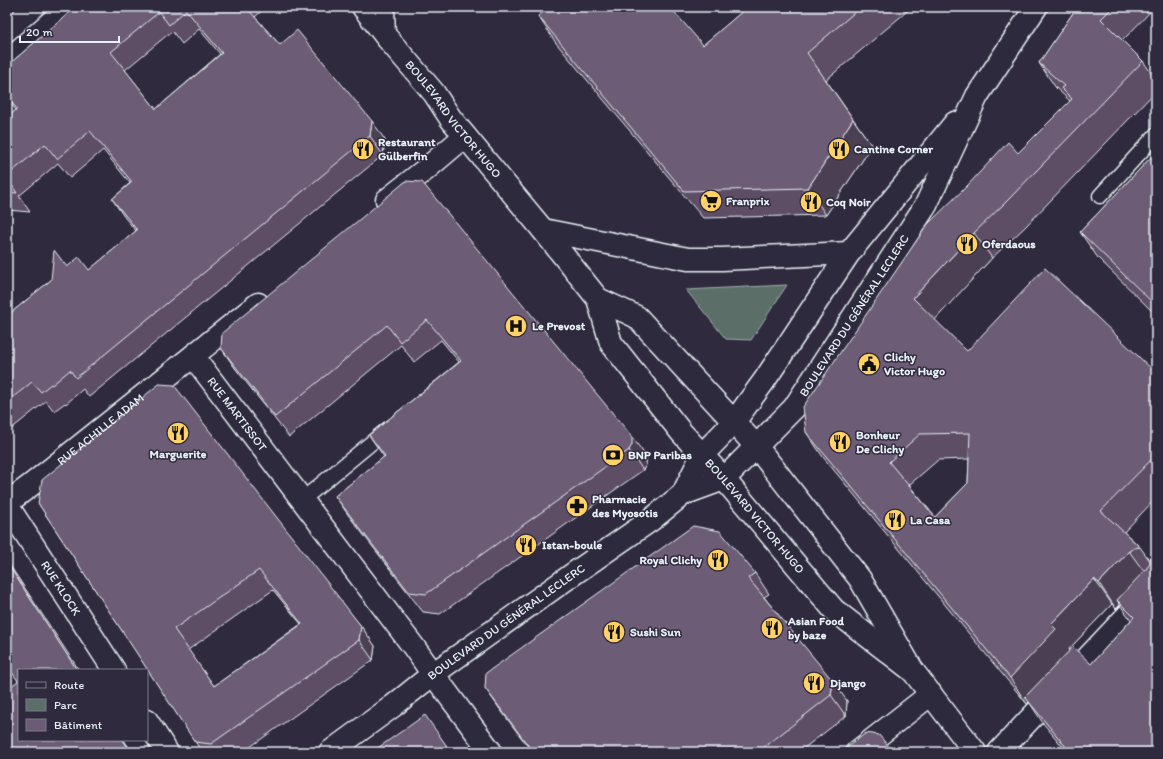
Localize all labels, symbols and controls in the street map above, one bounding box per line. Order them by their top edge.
scale bar [20,18,119,44]
text: 20 m [26,25,53,39]
street label: BOULEVARD VICTOR HUGO [402,58,504,181]
place label: Restaurant Gülberfin [378,135,436,163]
restaurant icon: Restaurant Gülberfin [350,136,376,162]
restaurant icon: Cantine Corner [826,136,852,162]
place label: Cantine Corner [854,142,933,156]
supermarket icon: Franprix [698,188,724,214]
restaurant icon: Coq Noir [798,189,824,215]
place label: Franprix [726,194,770,209]
place label: Coq Noir [826,195,871,210]
restaurant icon: Oferdaous [954,231,980,257]
street label: BOULEVARD DU GÉNÉRAL LECLERC [796,232,912,399]
place label: Oferdaous [982,237,1036,251]
hospital icon: Le Prevost [503,313,529,339]
place label: Le Prevost [532,319,586,333]
place label: Clichy Victor Hugo [884,350,945,379]
public building icon: Clichy Victor Hugo [856,351,882,377]
street label: RUE MARTISSOT [204,374,270,454]
street label: RUE ACHILLE ADAM [54,391,147,468]
restaurant icon: Marguerite [165,420,191,446]
place label: Bonheur De Clichy [856,428,904,457]
restaurant icon: Bonheur De Clichy [827,429,853,455]
bank icon: BNP Paribas [600,442,626,468]
place label: Marguerite [150,447,207,462]
place label: BNP Paribas [628,448,693,462]
street label: BOULEVARD VICTOR HUGO [702,456,808,577]
place label: Pharmacie des Myosotis [592,492,659,521]
pharmacy icon: Pharmacie des Myosotis [564,493,590,519]
restaurant icon: La Casa [882,507,908,533]
place label: La Casa [910,513,951,527]
restaurant icon: Istan-boule [513,532,539,558]
place label: Istan-boule [542,538,603,552]
restaurant icon: Royal Clichy [705,547,731,573]
place label: Royal Clichy [639,553,702,568]
street label: RUE KLOCK [38,558,84,618]
street label: BOULEVARD DU GÉNÉRAL LECLERC [425,561,588,683]
place label: Asian Food by baze [787,614,844,643]
restaurant icon: Asian Food by baze [759,615,785,641]
restaurant icon: Sushi Sun [601,619,627,645]
place label: Sushi Sun [630,625,681,639]
legend [18,669,148,741]
restaurant icon: Django [801,670,827,696]
place label: Django [830,676,866,691]
text: Route [54,678,84,692]
text: Parc [54,698,77,712]
text: Bâtiment [54,718,103,732]

